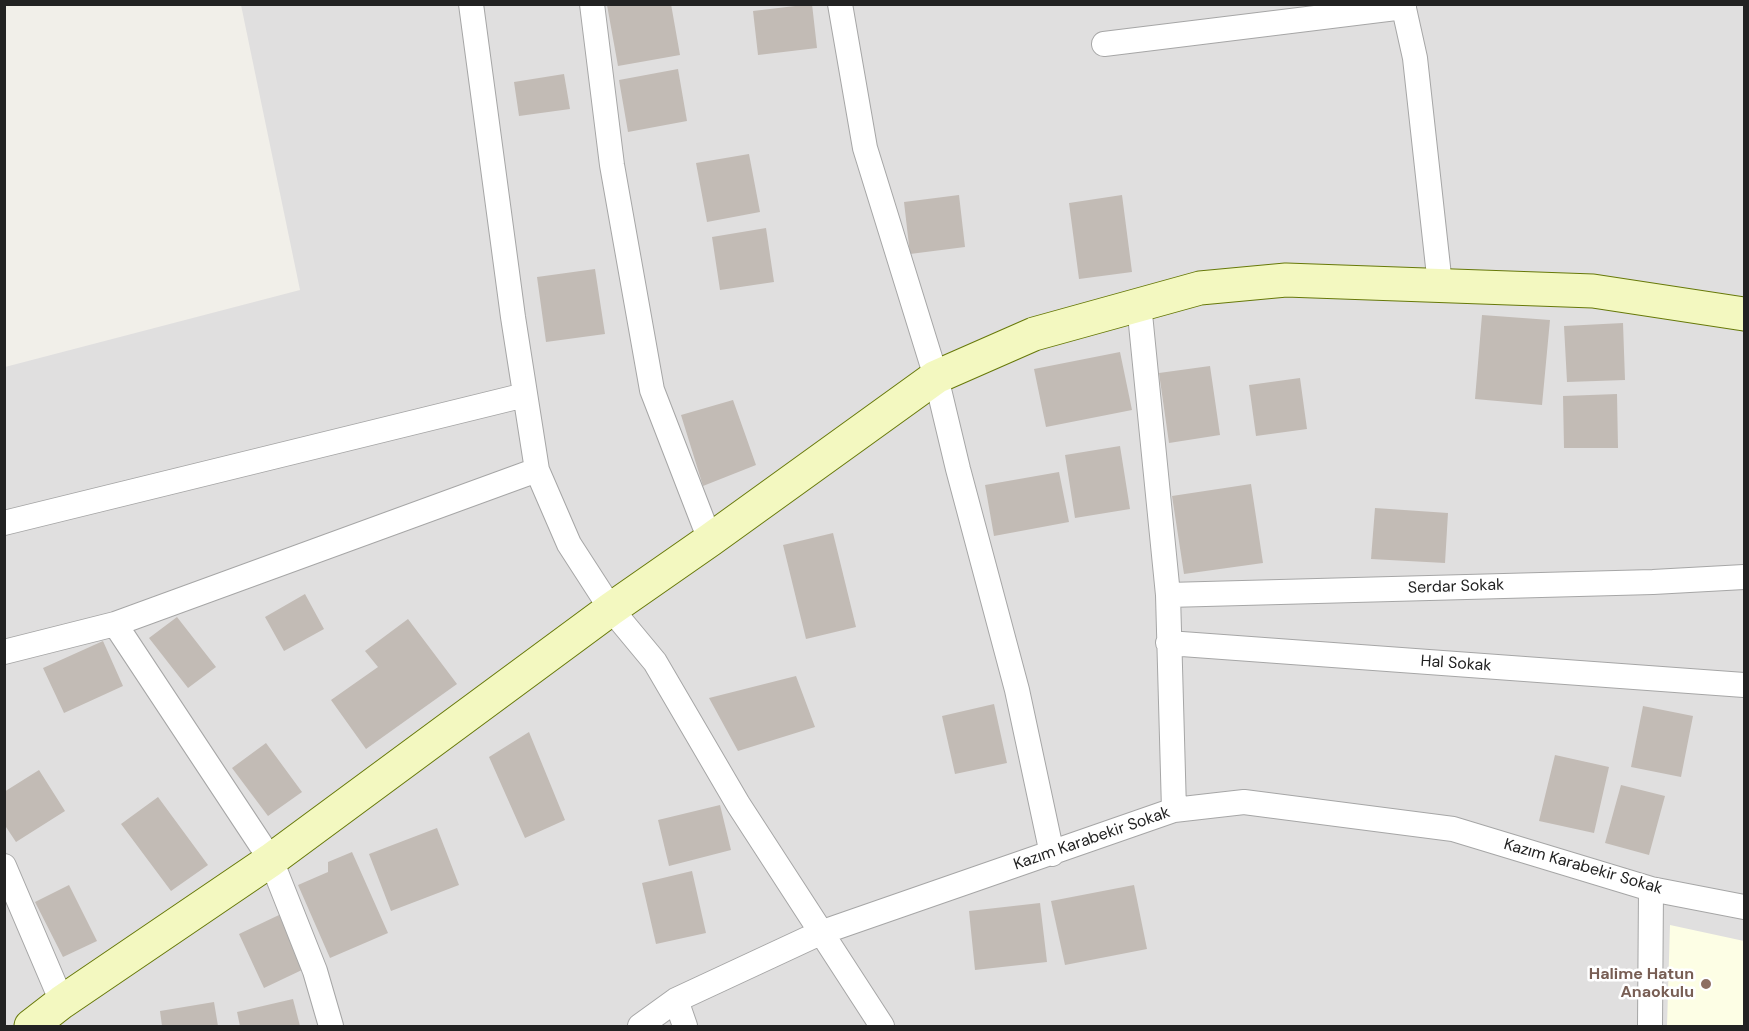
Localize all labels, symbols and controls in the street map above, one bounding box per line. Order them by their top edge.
street label: Serdar Sokak [1407,576,1505,598]
street label: Hal Sokak [1420,652,1492,676]
street label: Kazım Karabekir Sokak [1011,803,1173,875]
street label: Kazım Karabekir Sokak [1501,835,1665,899]
place label: Halime Hatun Anaokulu [1589,965,1694,1003]
marker: Halime Hatun Anaokulu [1699,977,1713,991]

